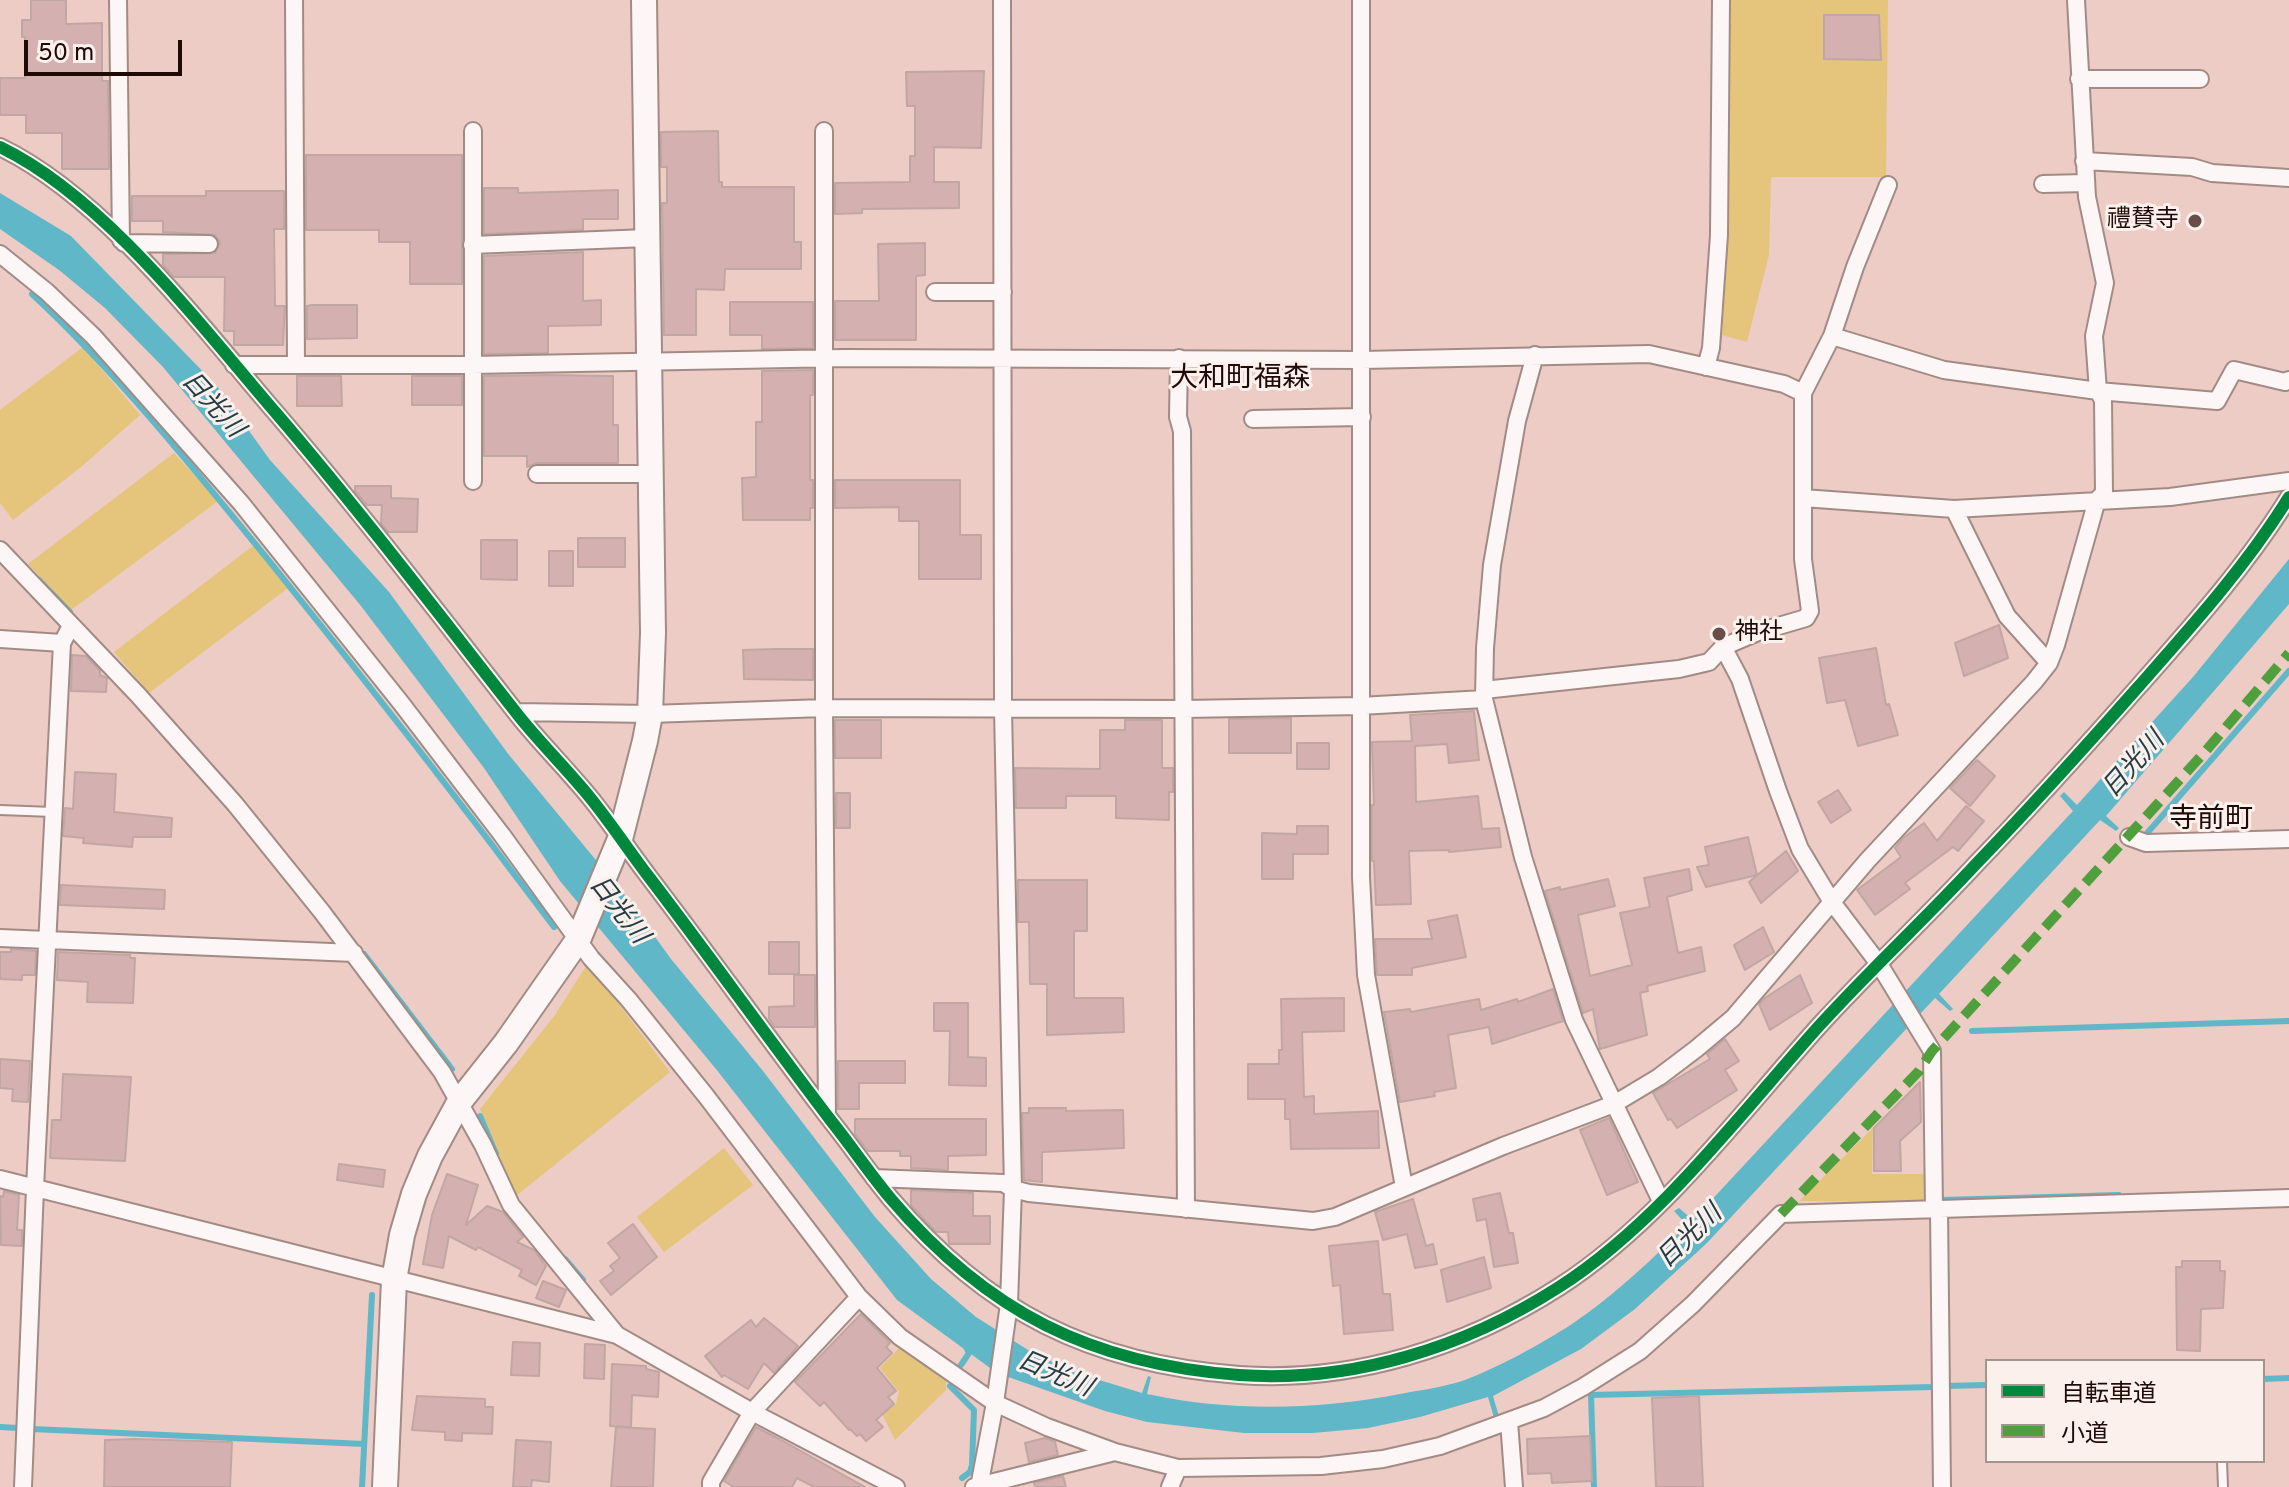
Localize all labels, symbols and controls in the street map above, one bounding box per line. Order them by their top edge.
scale bar [28,24,186,74]
text: 50 m [38,39,94,69]
place label: 禮賛寺 [2107,207,2179,235]
marker: 禮賛寺 [2186,212,2204,230]
district label: 大和町福森 [1170,363,1310,397]
water label: 日光川 [173,367,249,445]
place label: 神社 [1735,620,1783,648]
marker: 神社 [1710,625,1728,643]
water label: 日光川 [2097,727,2173,805]
district label: 寺前町 [2169,804,2253,838]
water label: 日光川 [581,871,653,951]
water label: 日光川 [1652,1200,1730,1276]
water label: 日光川 [1012,1346,1096,1406]
legend [1985,1359,2265,1463]
text: 自転車道 [2061,1380,2157,1410]
text: 小道 [2061,1420,2109,1450]

